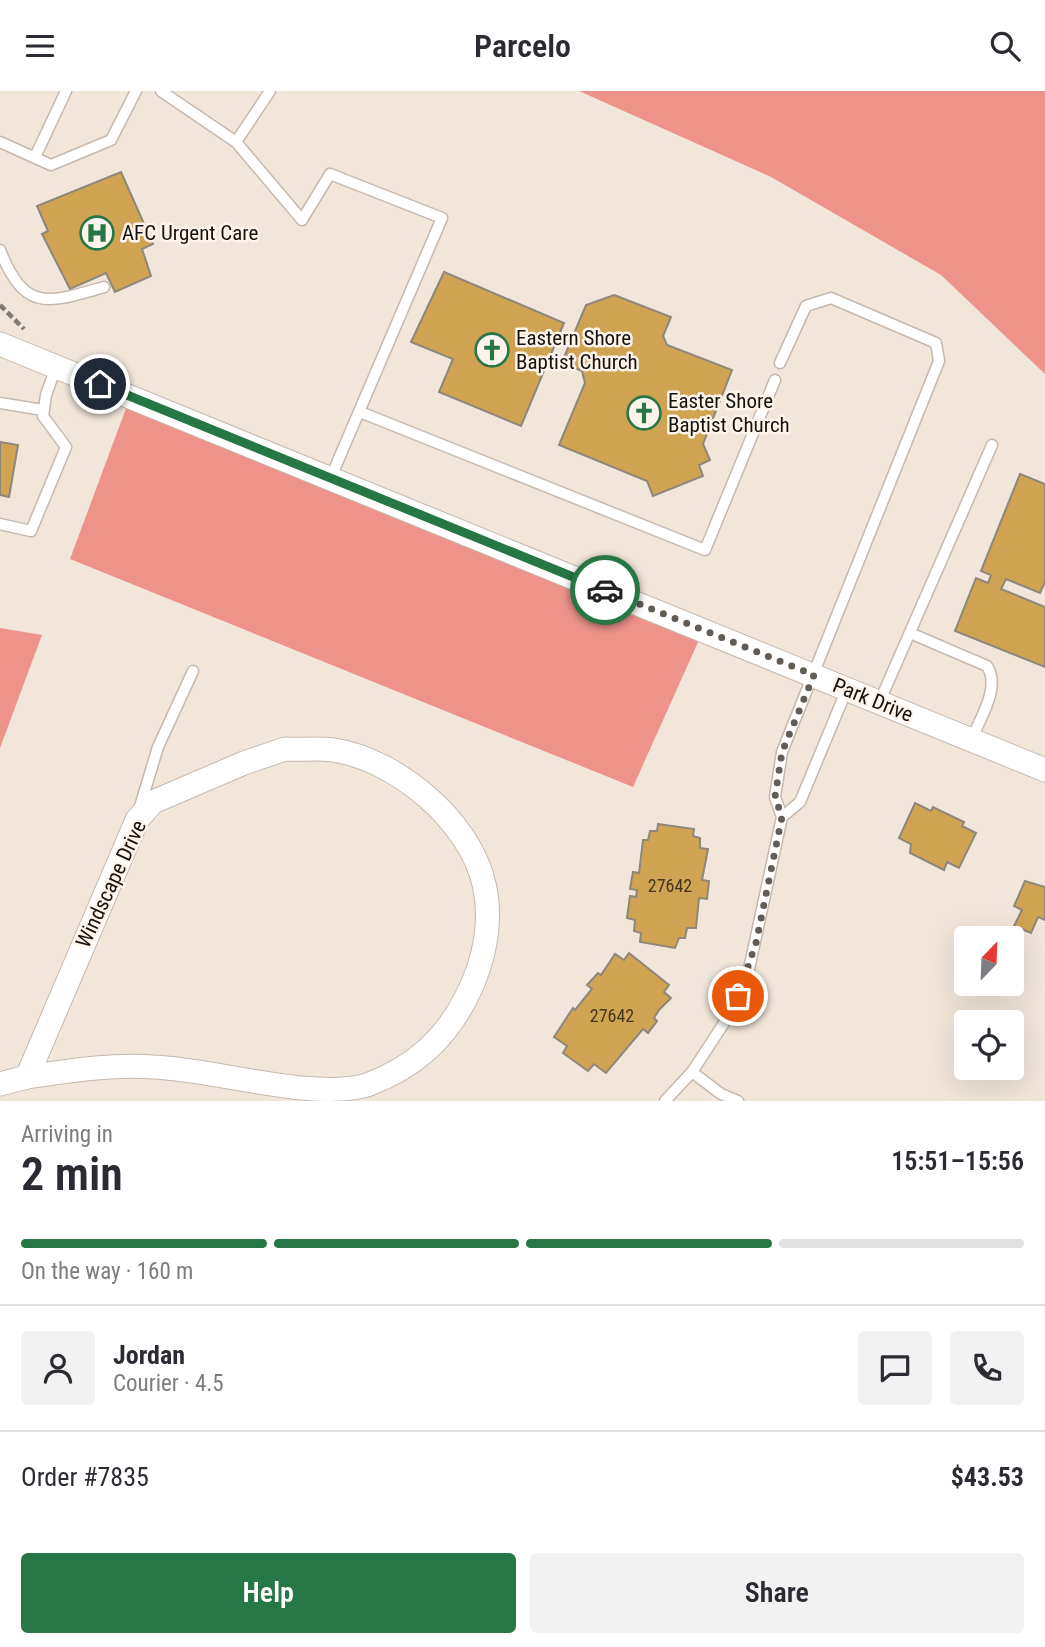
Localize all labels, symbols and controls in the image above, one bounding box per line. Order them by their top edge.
icon: menu [21,27,59,65]
text: Parcelo [474,27,571,65]
icon: search [986,27,1024,65]
hospital icon: AFC Urgent Care [78,214,116,252]
place label: AFC Urgent Care [122,221,259,245]
place label: Eastern Shore Baptist Church [516,326,638,374]
church icon: Eastern Shore Baptist Church [473,331,511,369]
pin [70,354,130,414]
icon: home [81,365,119,403]
place label: Easter Shore Baptist Church [668,389,790,437]
church icon: Easter Shore Baptist Church [625,394,663,432]
courier [570,555,640,625]
icon: car [586,571,624,609]
street label: Park Drive [829,673,917,727]
street label: Windscape Drive [71,816,151,951]
house number: 27642 [648,875,692,896]
north arrow [954,926,1024,996]
map controls [954,926,1024,1080]
pin [708,966,768,1026]
icon: bag [719,977,757,1015]
house number: 27642 [590,1005,634,1026]
button: locate [954,1010,1024,1080]
text: Arriving in [21,1121,113,1148]
text: 15:51–15:56 [891,1146,1024,1176]
text: 2 min [21,1147,123,1201]
text: On the way · 160 m [21,1258,193,1285]
button: person [21,1331,95,1405]
button: chat [858,1331,932,1405]
button: phone [950,1331,1024,1405]
text: Jordan [113,1340,185,1370]
text: Courier · 4.5 [113,1370,224,1397]
text: Order #7835 [21,1462,149,1492]
text: $43.53 [951,1462,1024,1492]
button: Help [21,1553,516,1633]
button: Share [530,1553,1024,1633]

